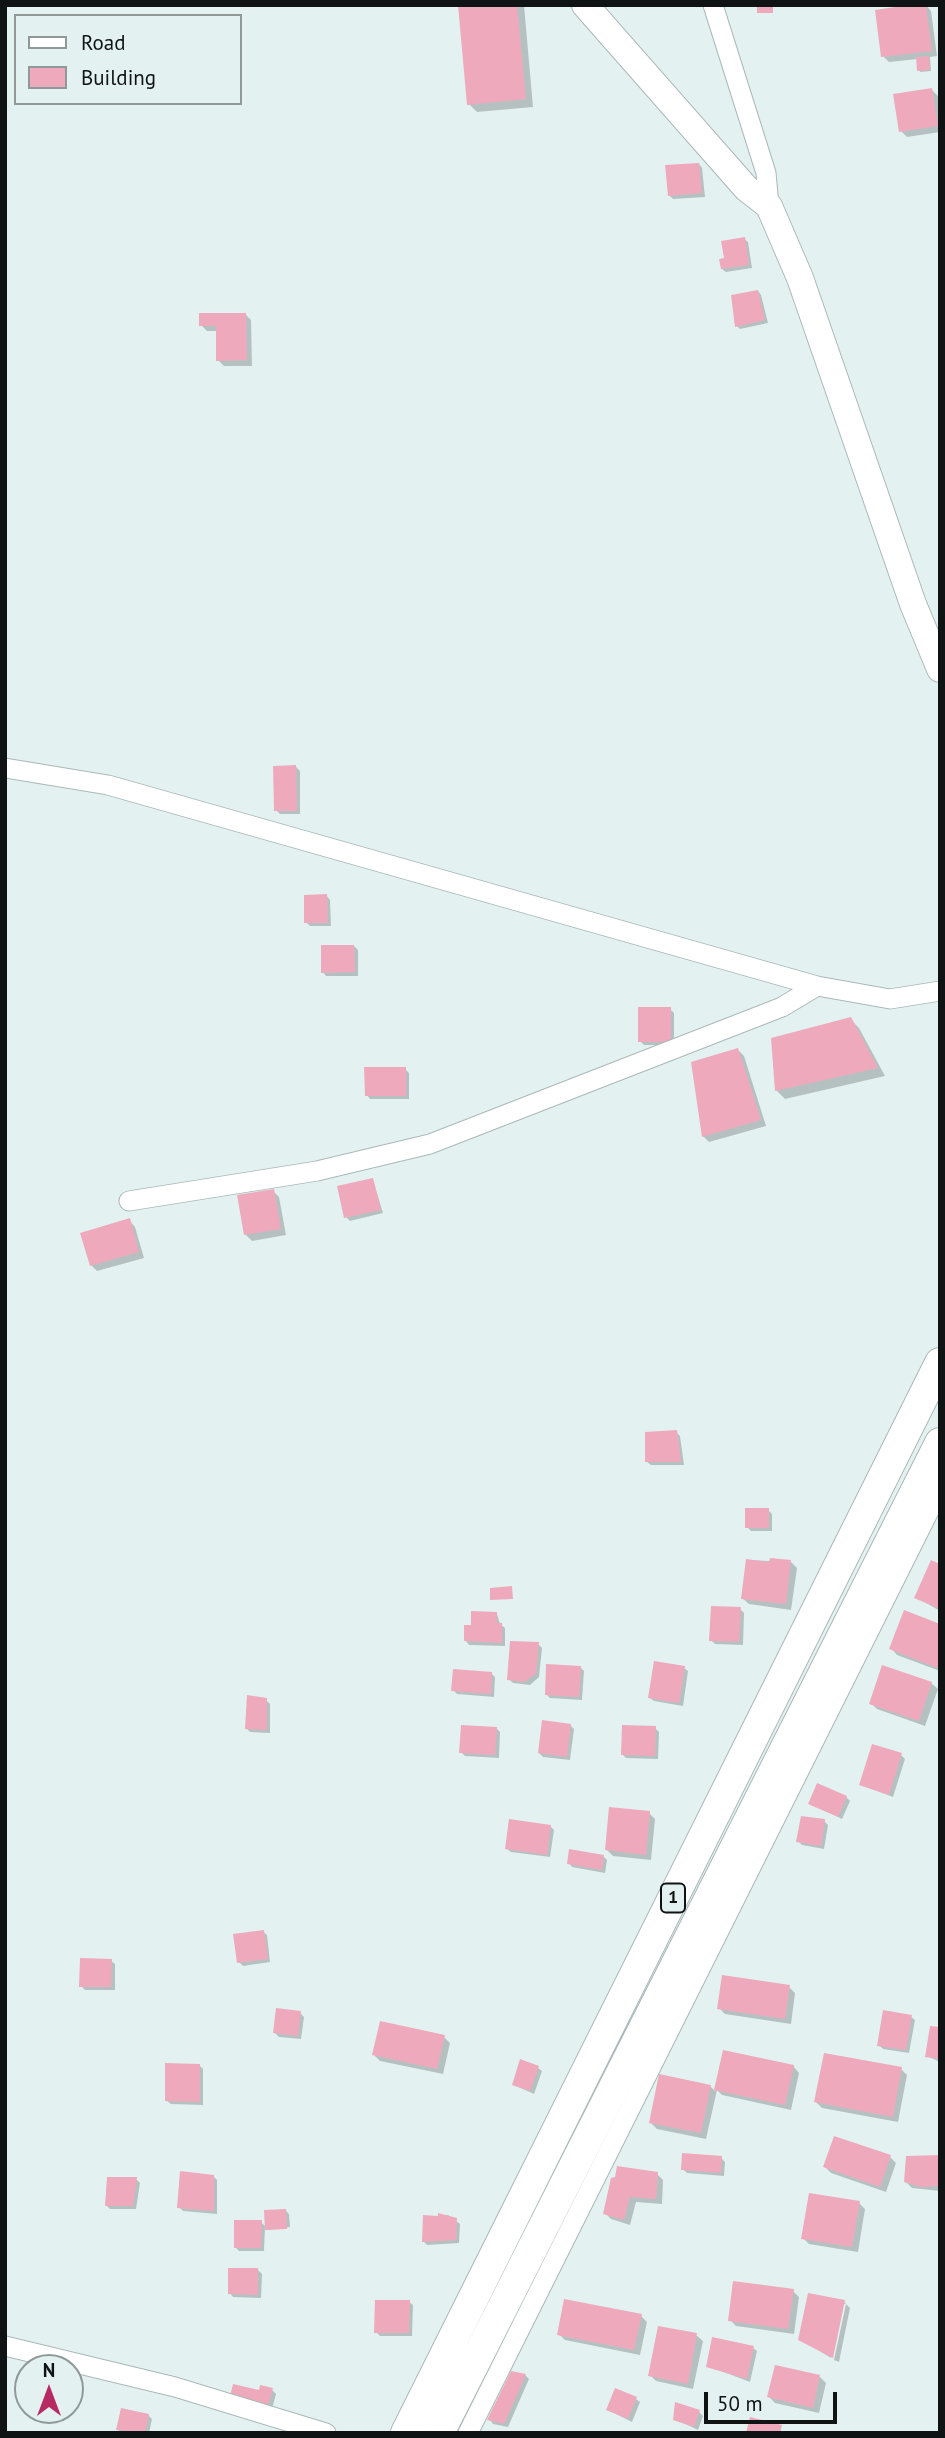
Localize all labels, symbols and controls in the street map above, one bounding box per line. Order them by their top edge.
legend [14,14,242,105]
text: Road [81,29,125,56]
text: Building [81,64,156,91]
road number: 1 [661,1884,685,1912]
north arrow [14,2354,84,2424]
text: N [43,2358,55,2382]
scale bar [707,2378,840,2422]
text: 50 m [717,2390,763,2417]

